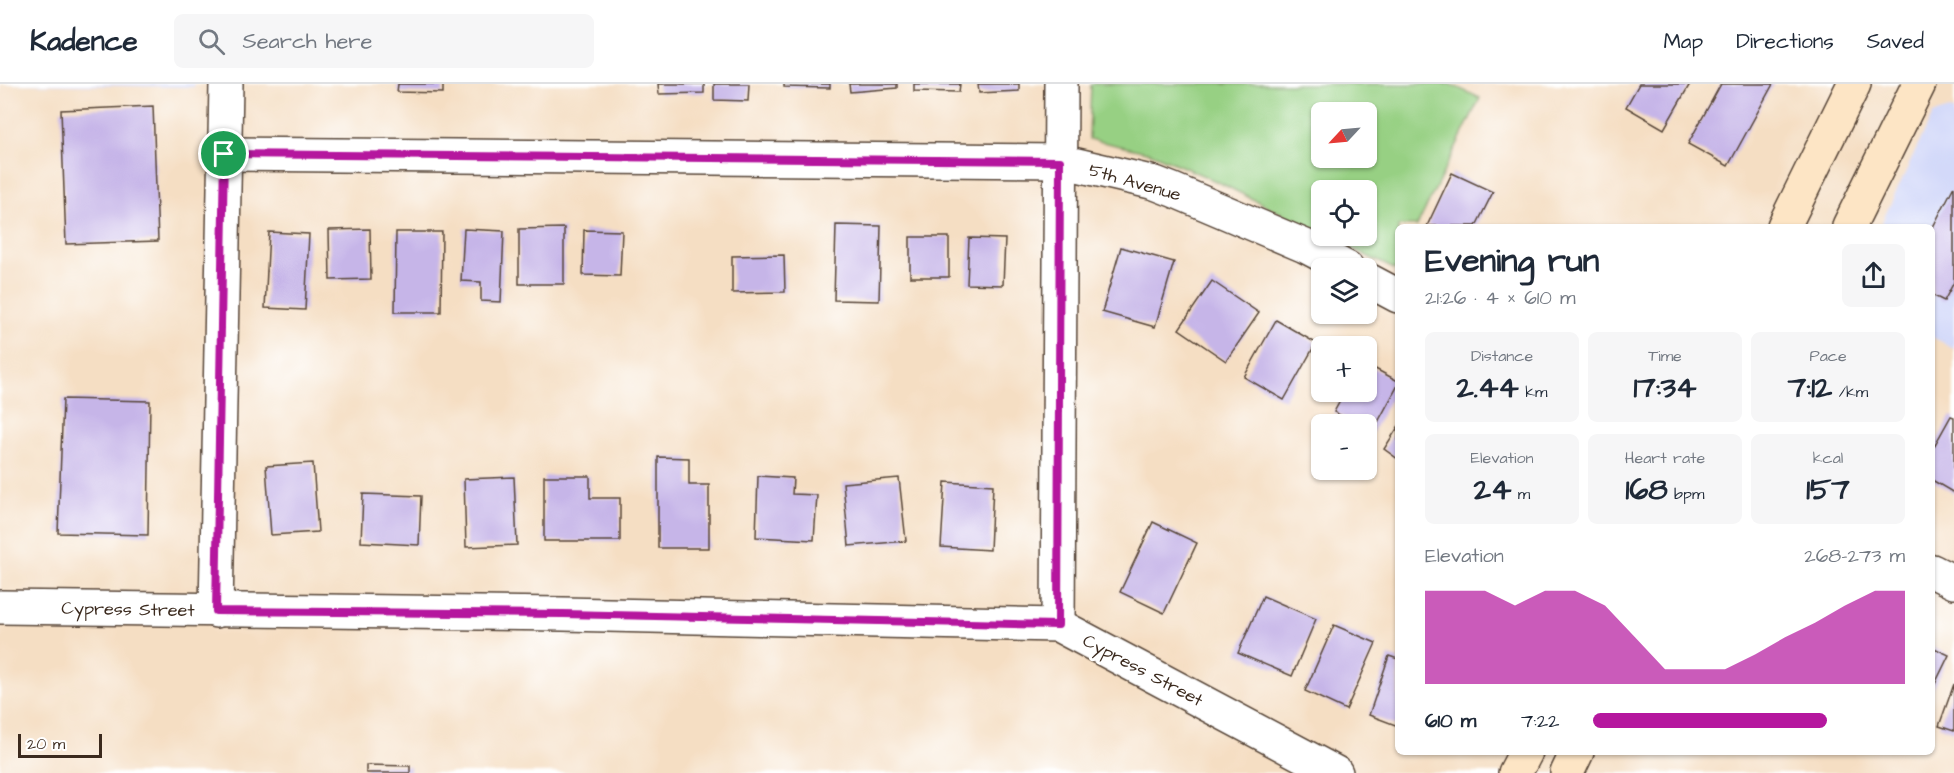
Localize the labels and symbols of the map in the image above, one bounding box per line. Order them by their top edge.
north arrow [1311,102,1377,168]
pin [198,128,249,179]
street label: 5th Avenue [1086,157,1184,208]
street label: Cypress Street [61,596,195,624]
street label: Cypress Street [1078,628,1208,714]
scale bar [18,731,102,758]

